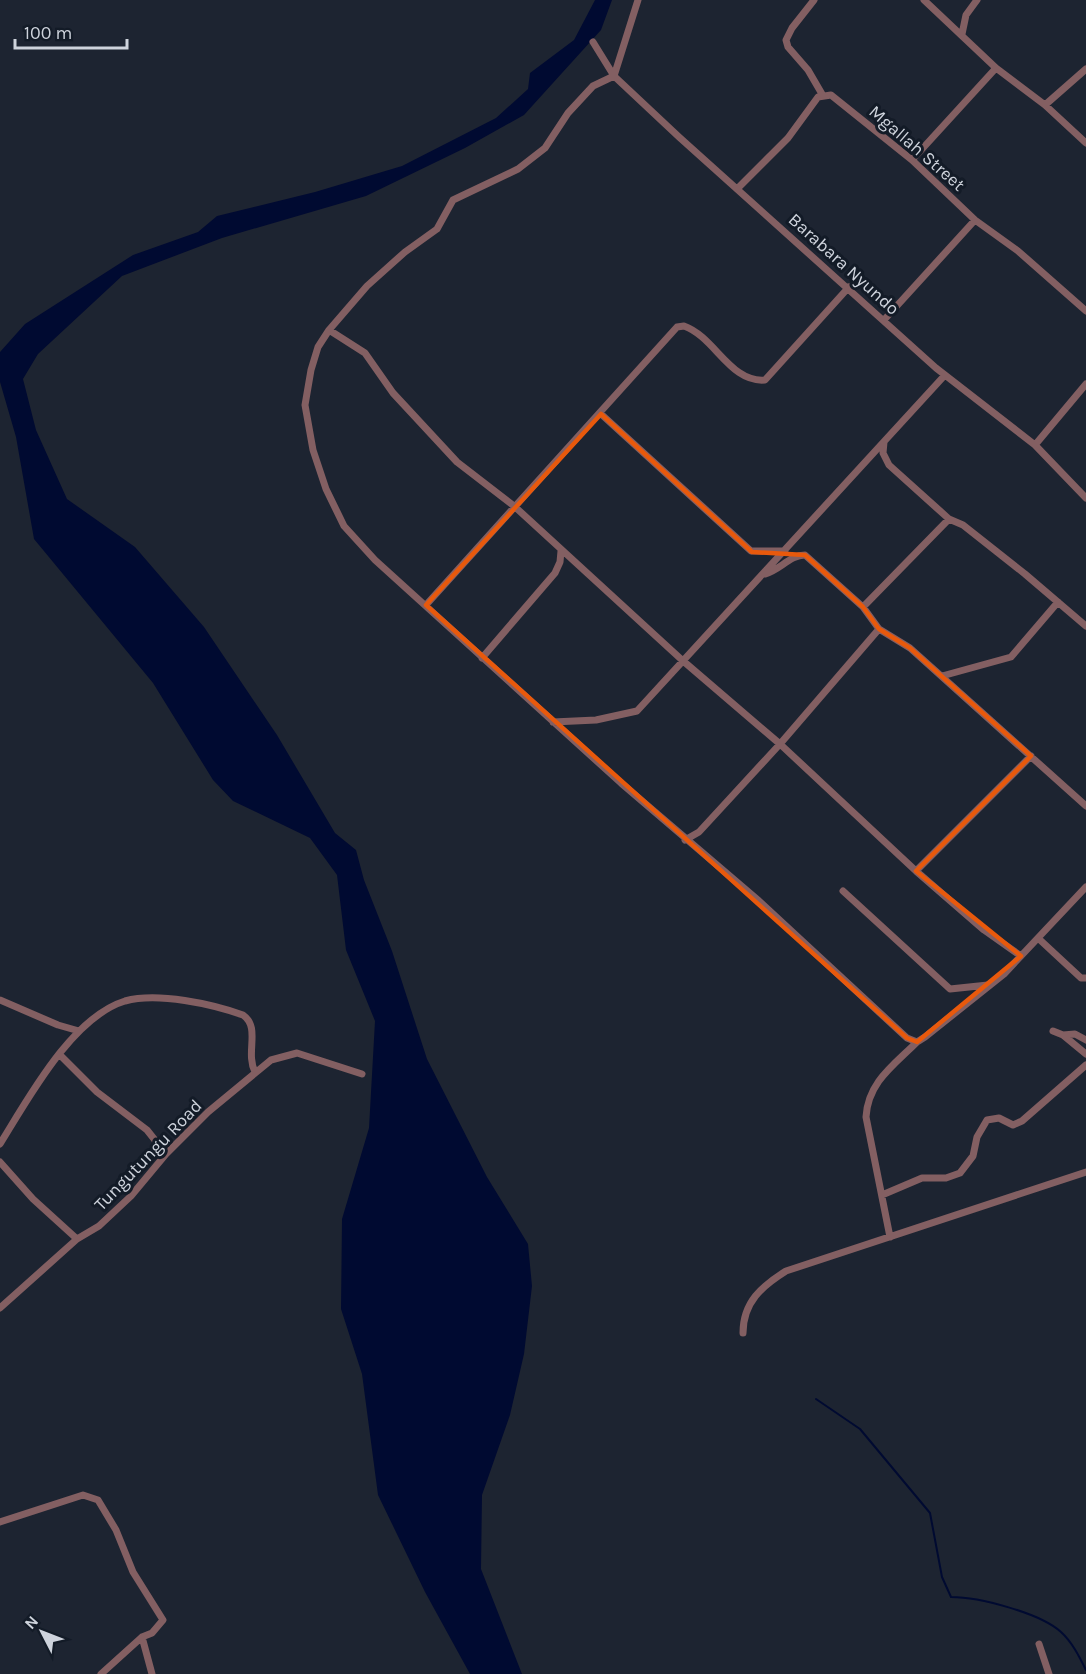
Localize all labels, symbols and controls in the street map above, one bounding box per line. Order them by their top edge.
scale bar [15,12,128,50]
text: 100 m [24,22,72,44]
street label: Mgallah Street [865,100,970,196]
street label: Barabara Nyundo [784,208,904,320]
street label: Tungutungu Road [89,1095,207,1215]
north arrow [12,1602,72,1662]
text: N [20,1612,42,1633]

